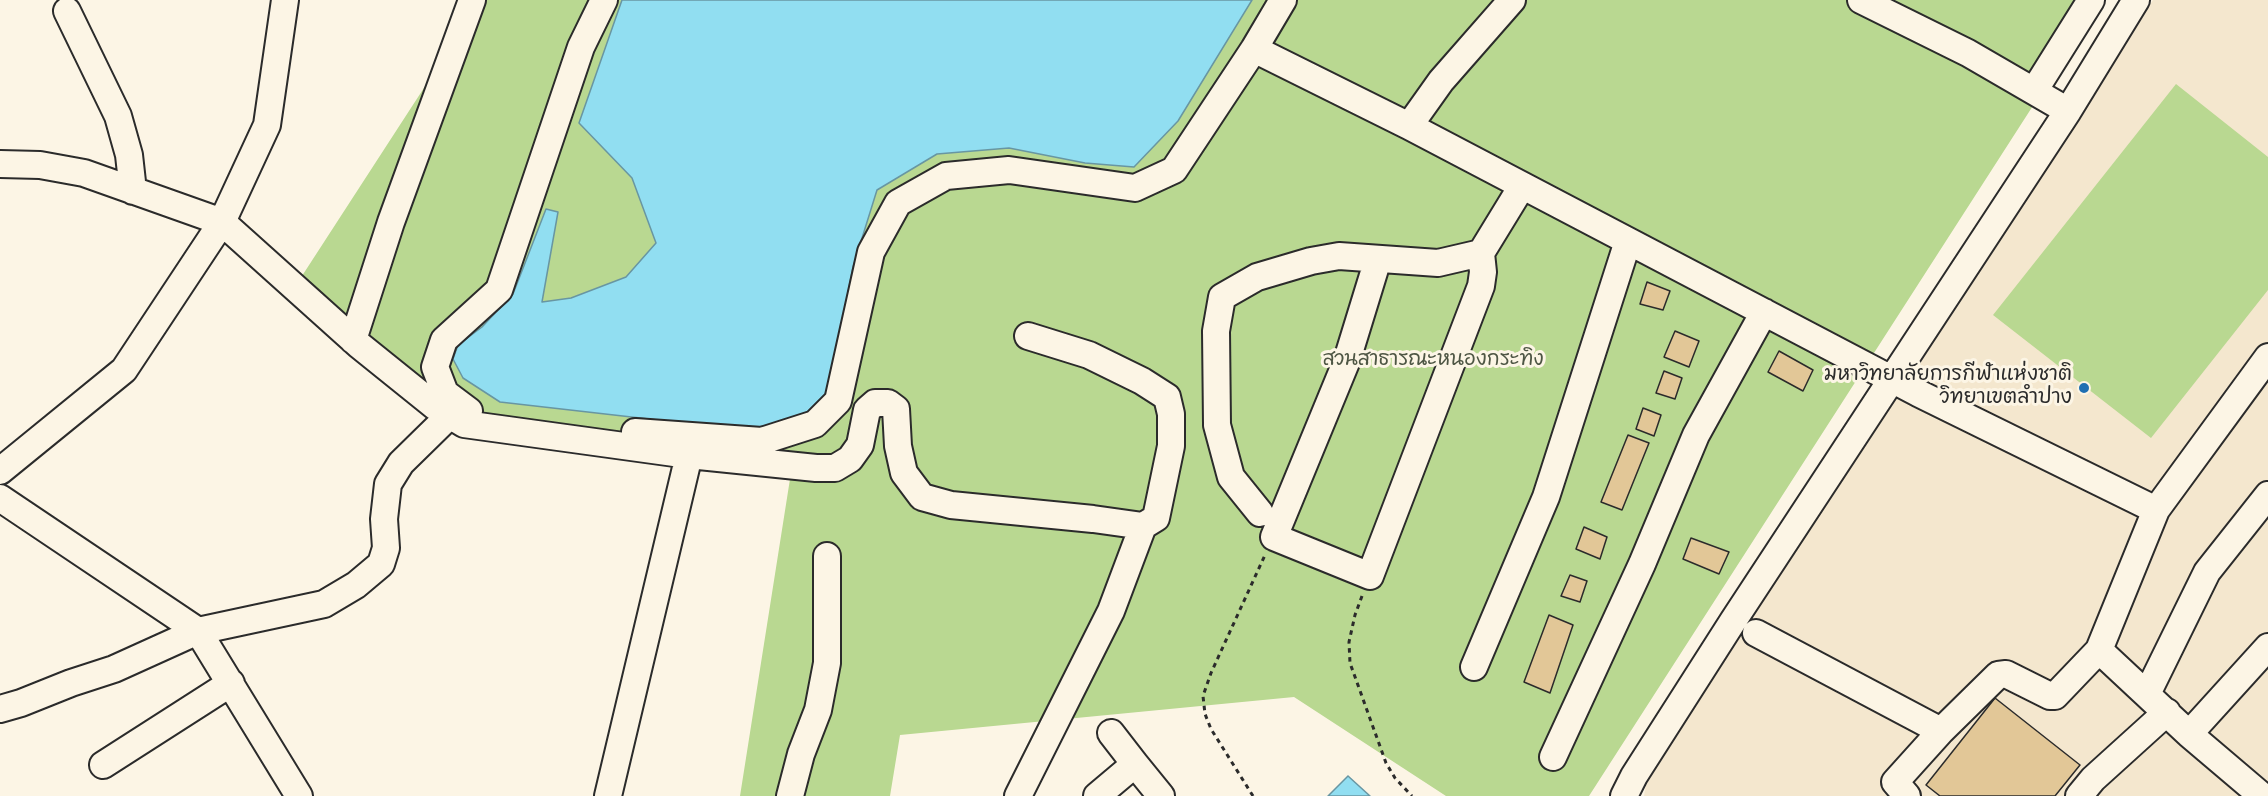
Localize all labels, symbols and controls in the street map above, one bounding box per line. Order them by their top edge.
park label: สวนสาธารณะหนองกระทิง [1322,350,1544,374]
place label: มหาวิทยาลัยการกีฬาแห่งชาติ วิทยาเขตลำปาง [1824,365,2072,412]
marker: มหาวิทยาลัยการกีฬาแห่งชาติ วิทยาเขตลำปาง [2077,381,2091,395]

